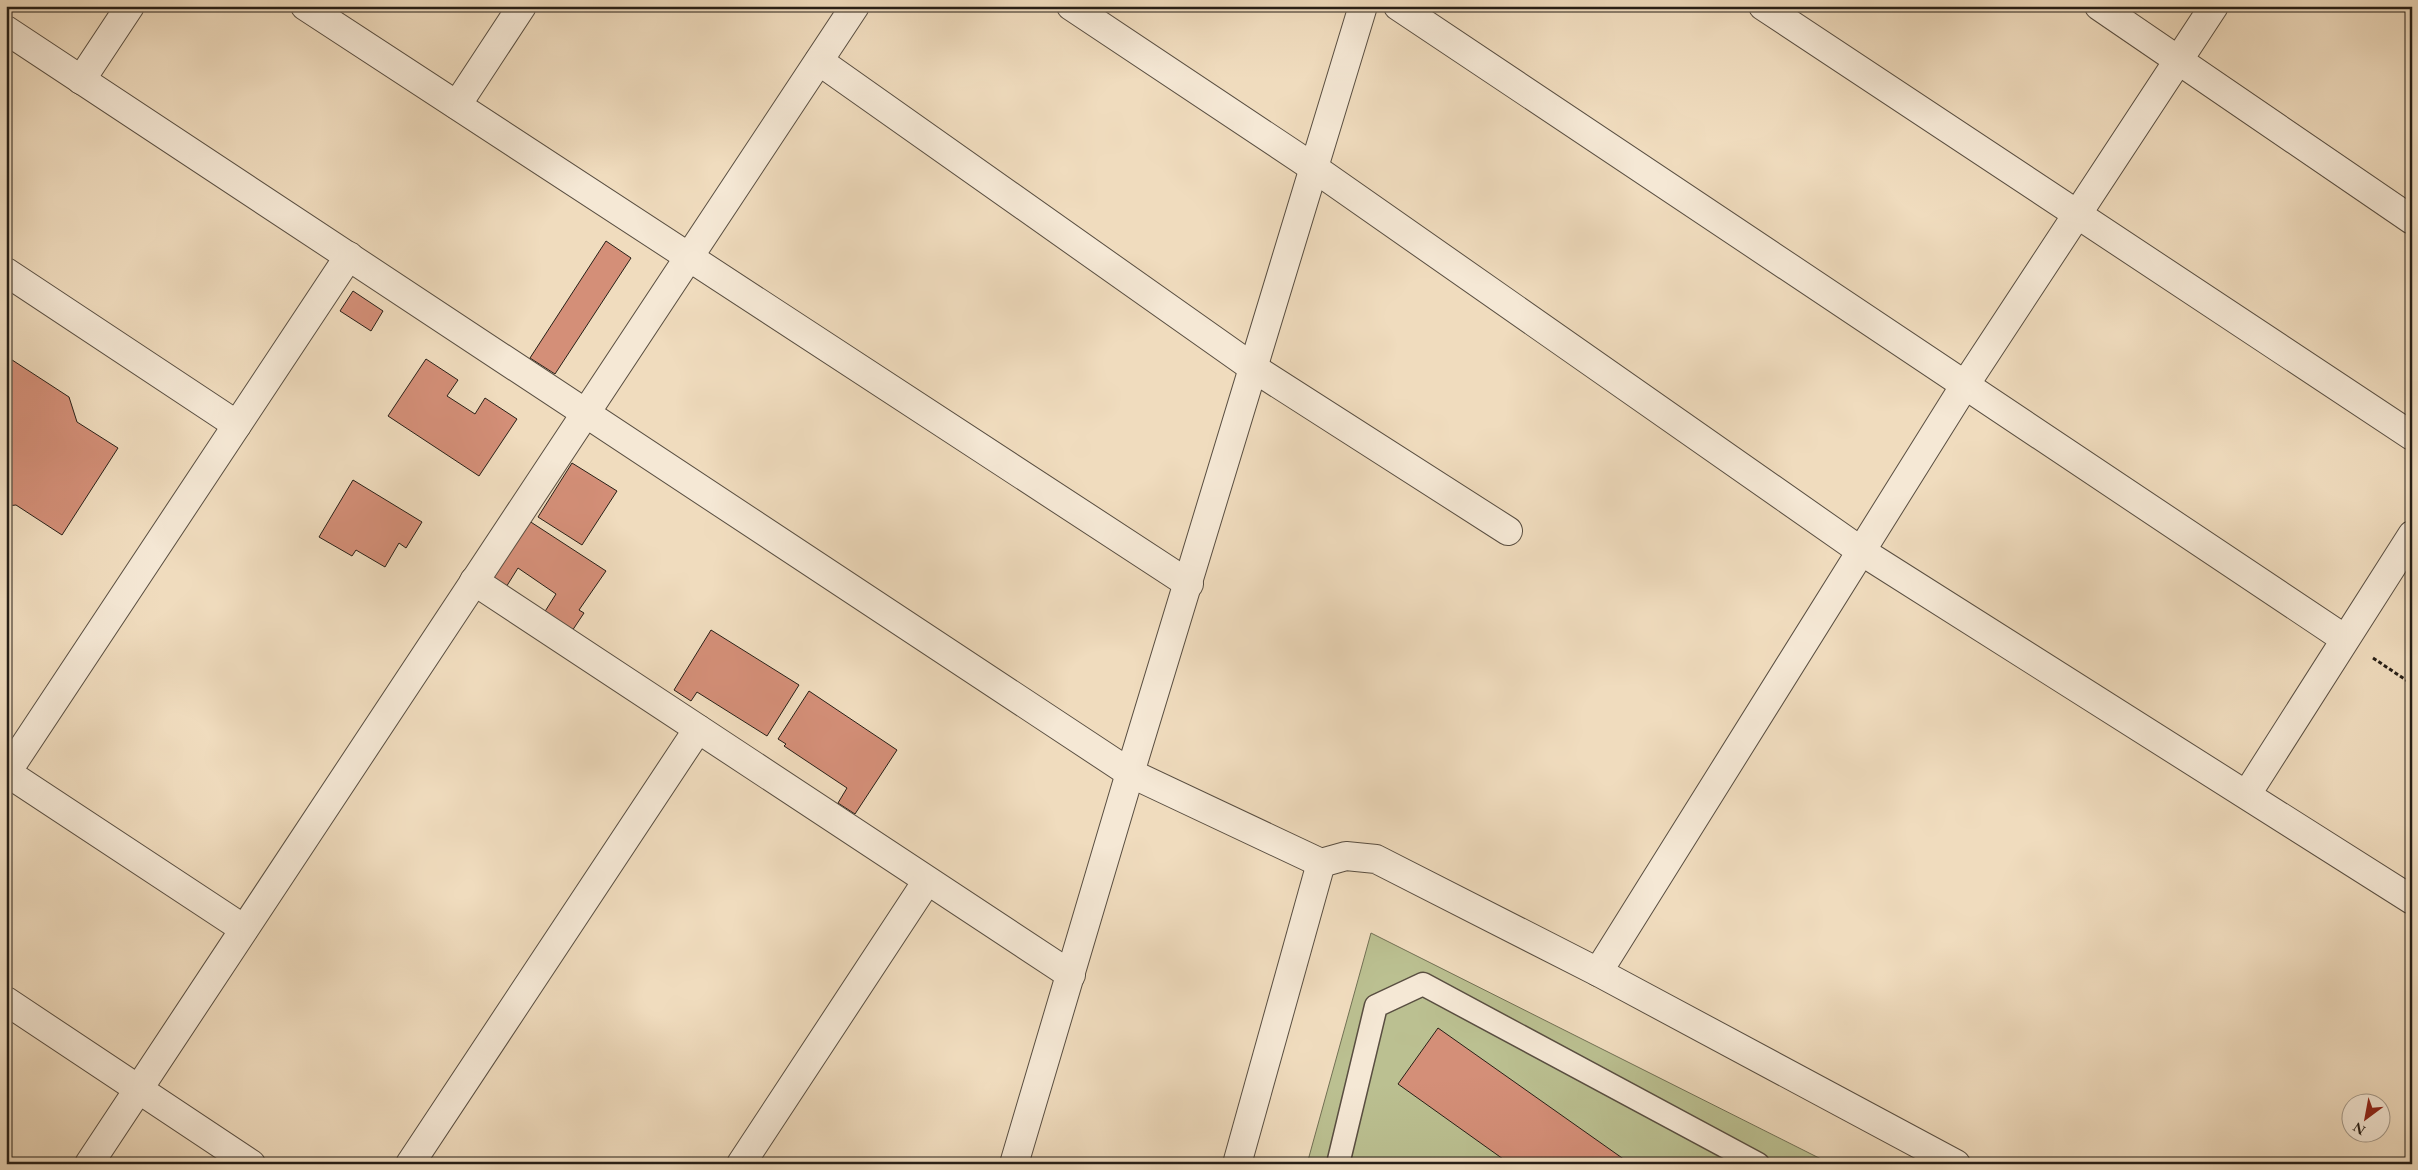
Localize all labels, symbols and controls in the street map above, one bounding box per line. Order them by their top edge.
north arrow [2340,1092,2390,1142]
text: N [2349,1118,2369,1140]

